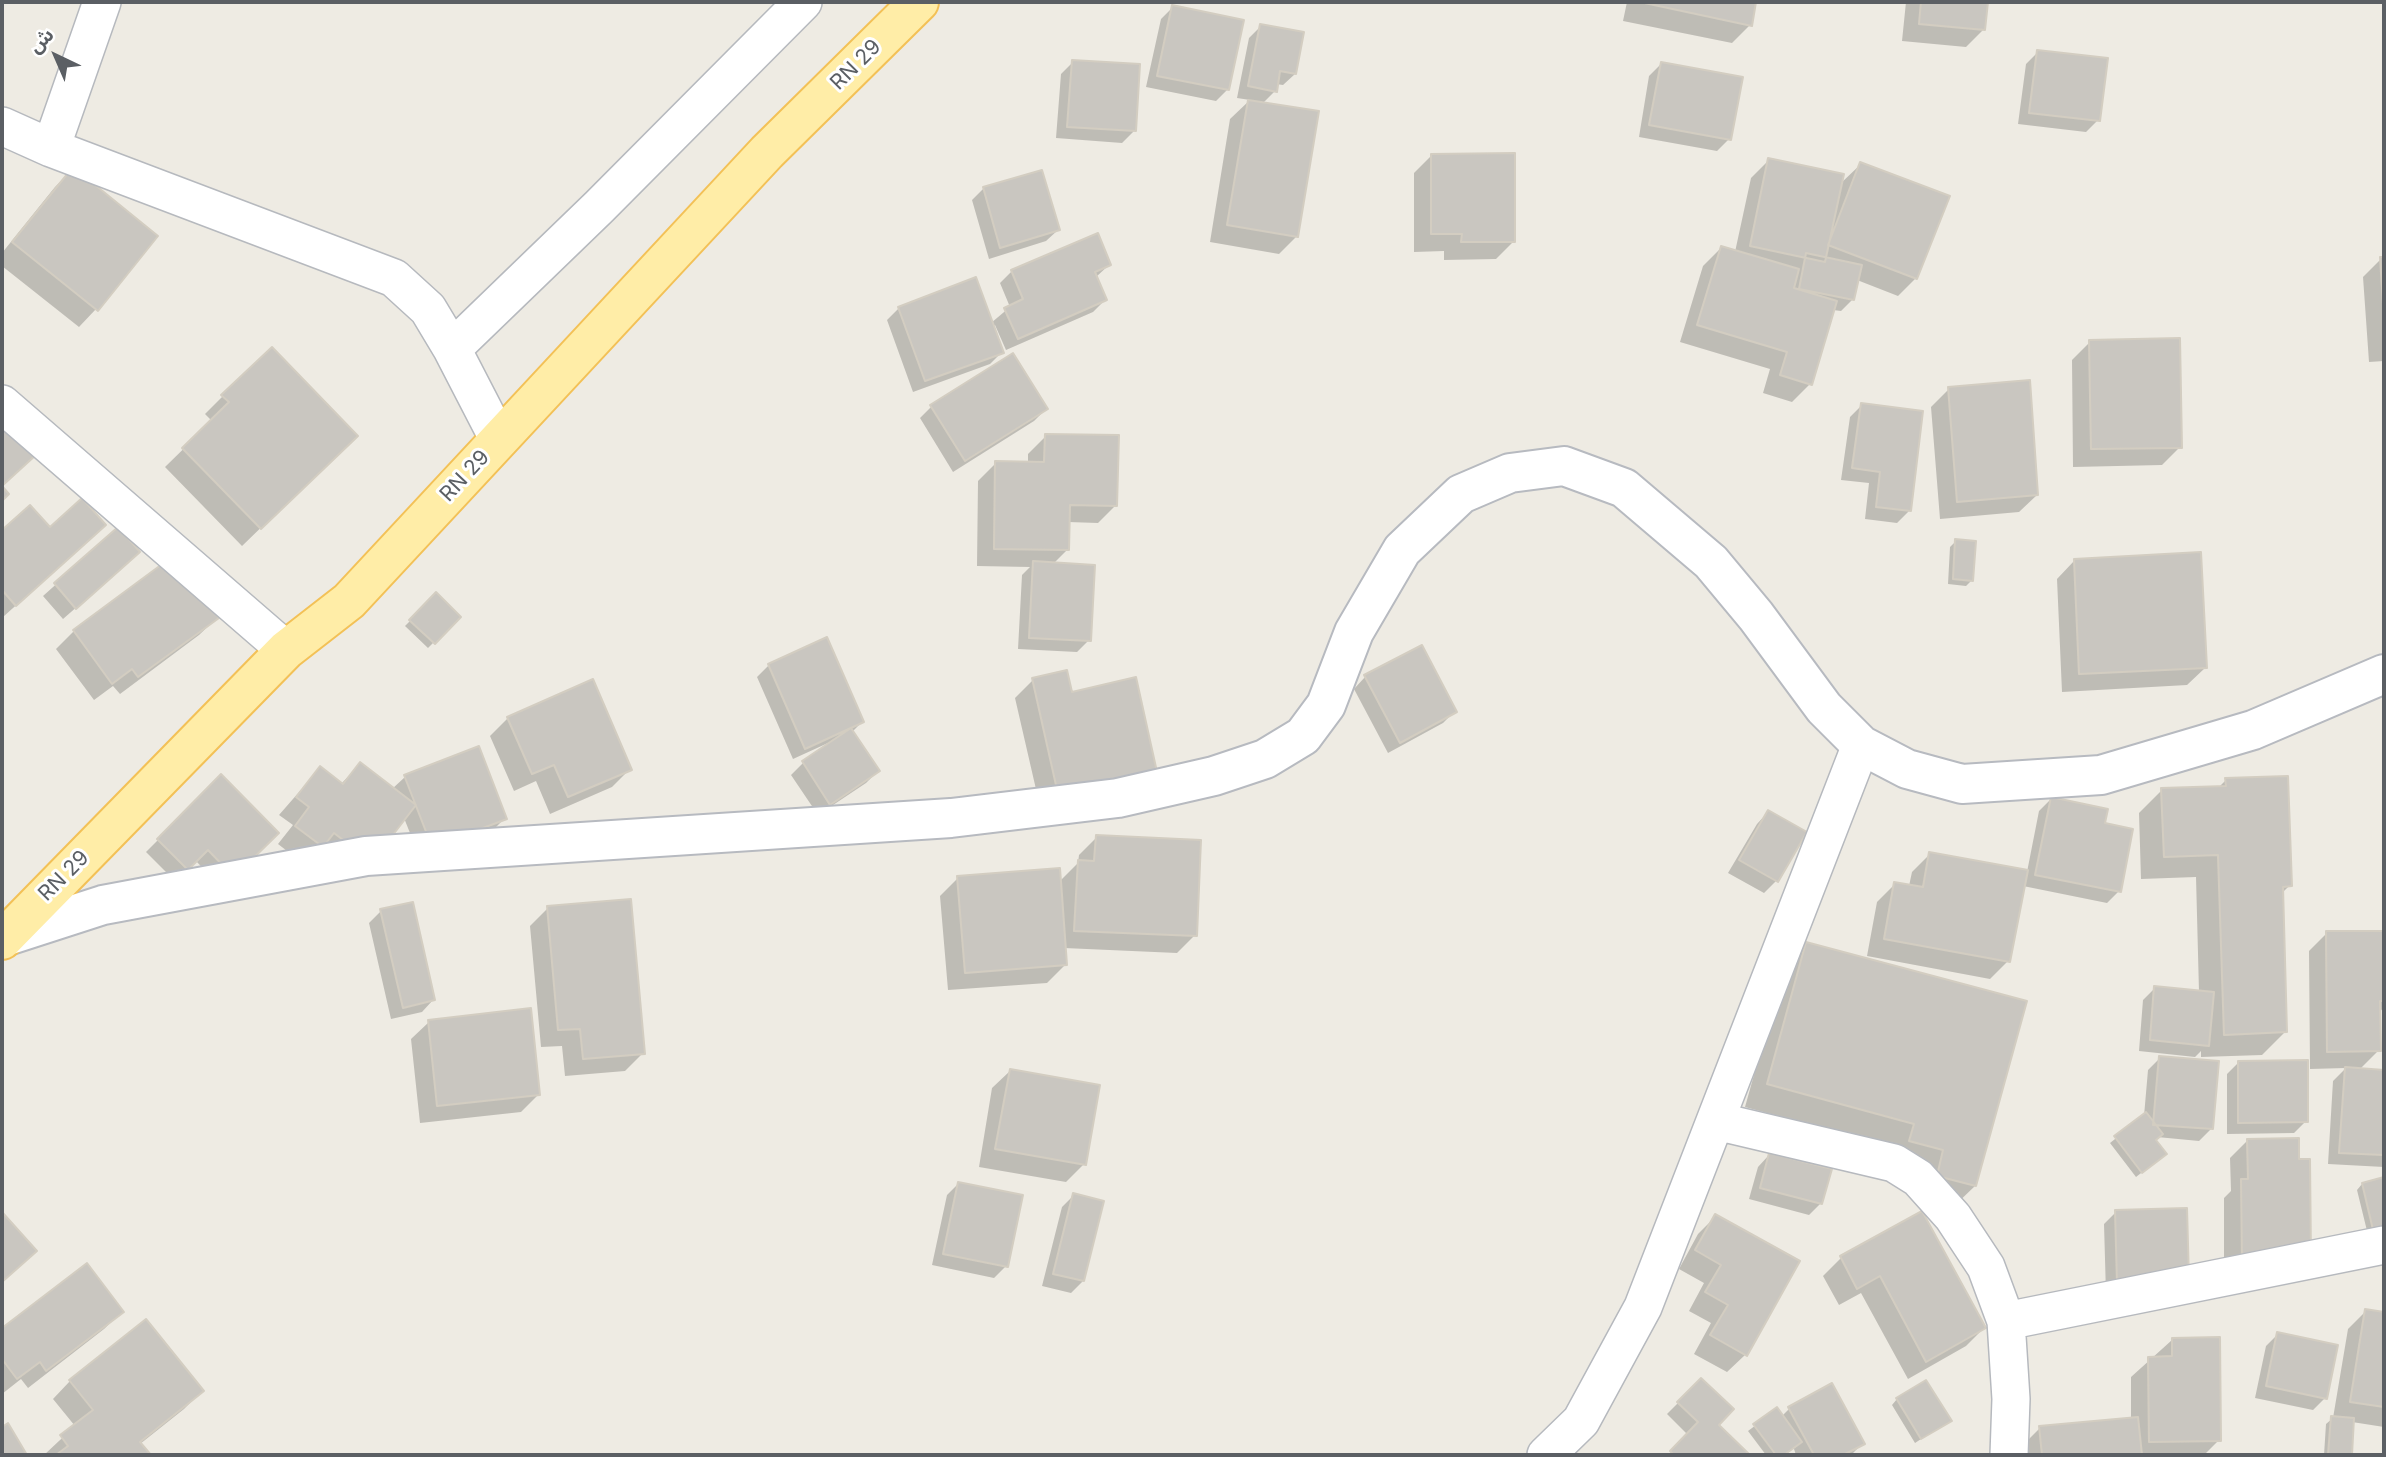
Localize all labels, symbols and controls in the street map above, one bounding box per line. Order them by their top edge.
north arrow [21,21,91,91]
text: ش [24,23,58,58]
street label: RN 29 [825,34,887,96]
street label: RN 29 [435,445,495,507]
street label: RN 29 [33,845,95,907]

